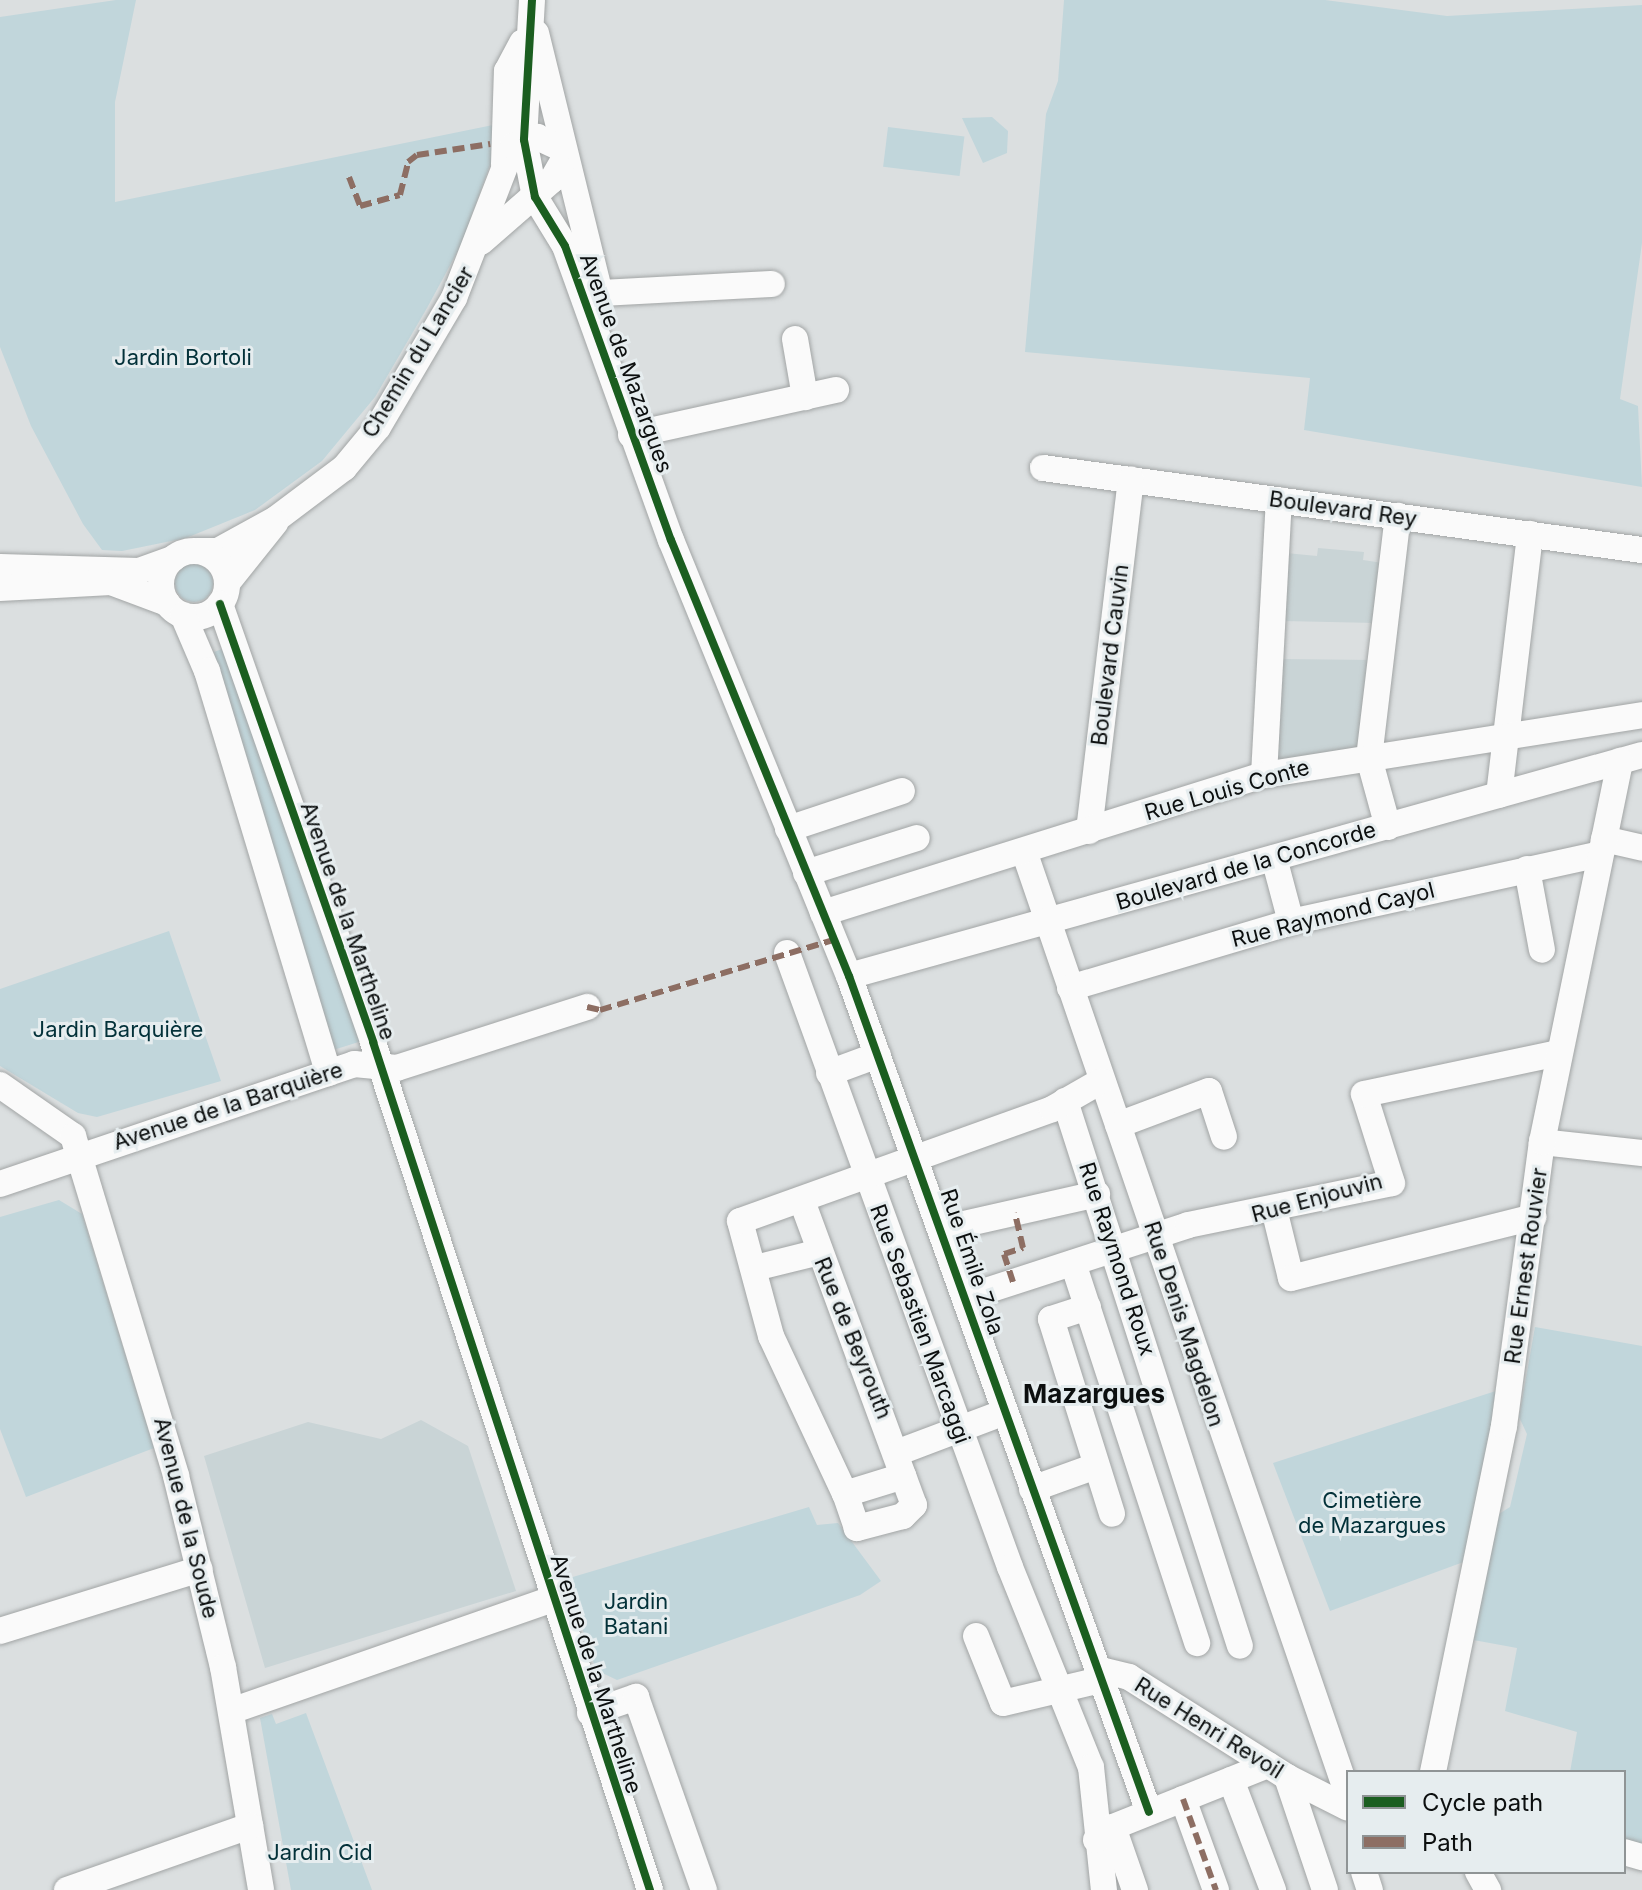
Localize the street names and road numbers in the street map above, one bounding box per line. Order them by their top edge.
street label: Avenue de Mazargues [574,250,678,476]
street label: Chemin du Lancier [356,262,480,442]
street label: Boulevard Rey [1267,486,1419,532]
street label: Boulevard Cauvin [1086,563,1134,747]
street label: Rue Louis Conte [1142,754,1312,826]
street label: Avenue de la Martheline [295,798,401,1044]
street label: Boulevard de la Concorde [1113,816,1379,916]
street label: Rue Raymond Cayol [1229,877,1437,953]
street label: Avenue de la Barquière [110,1056,346,1156]
street label: Rue Raymond Roux [1073,1159,1161,1359]
street label: Rue Ernest Rouvier [1499,1166,1553,1366]
street label: Rue Enjouvin [1249,1168,1385,1228]
street label: Rue Émile Zola [935,1185,1009,1339]
street label: Rue Sebastien Marcaggi [864,1201,976,1447]
street label: Rue Denis Magdelon [1138,1218,1230,1430]
street label: Rue de Beyrouth [809,1253,897,1423]
street label: Avenue de la Soude [148,1415,224,1621]
street label: Avenue de la Martheline [545,1551,647,1797]
street label: Rue Henri Revoil [1130,1672,1288,1784]

